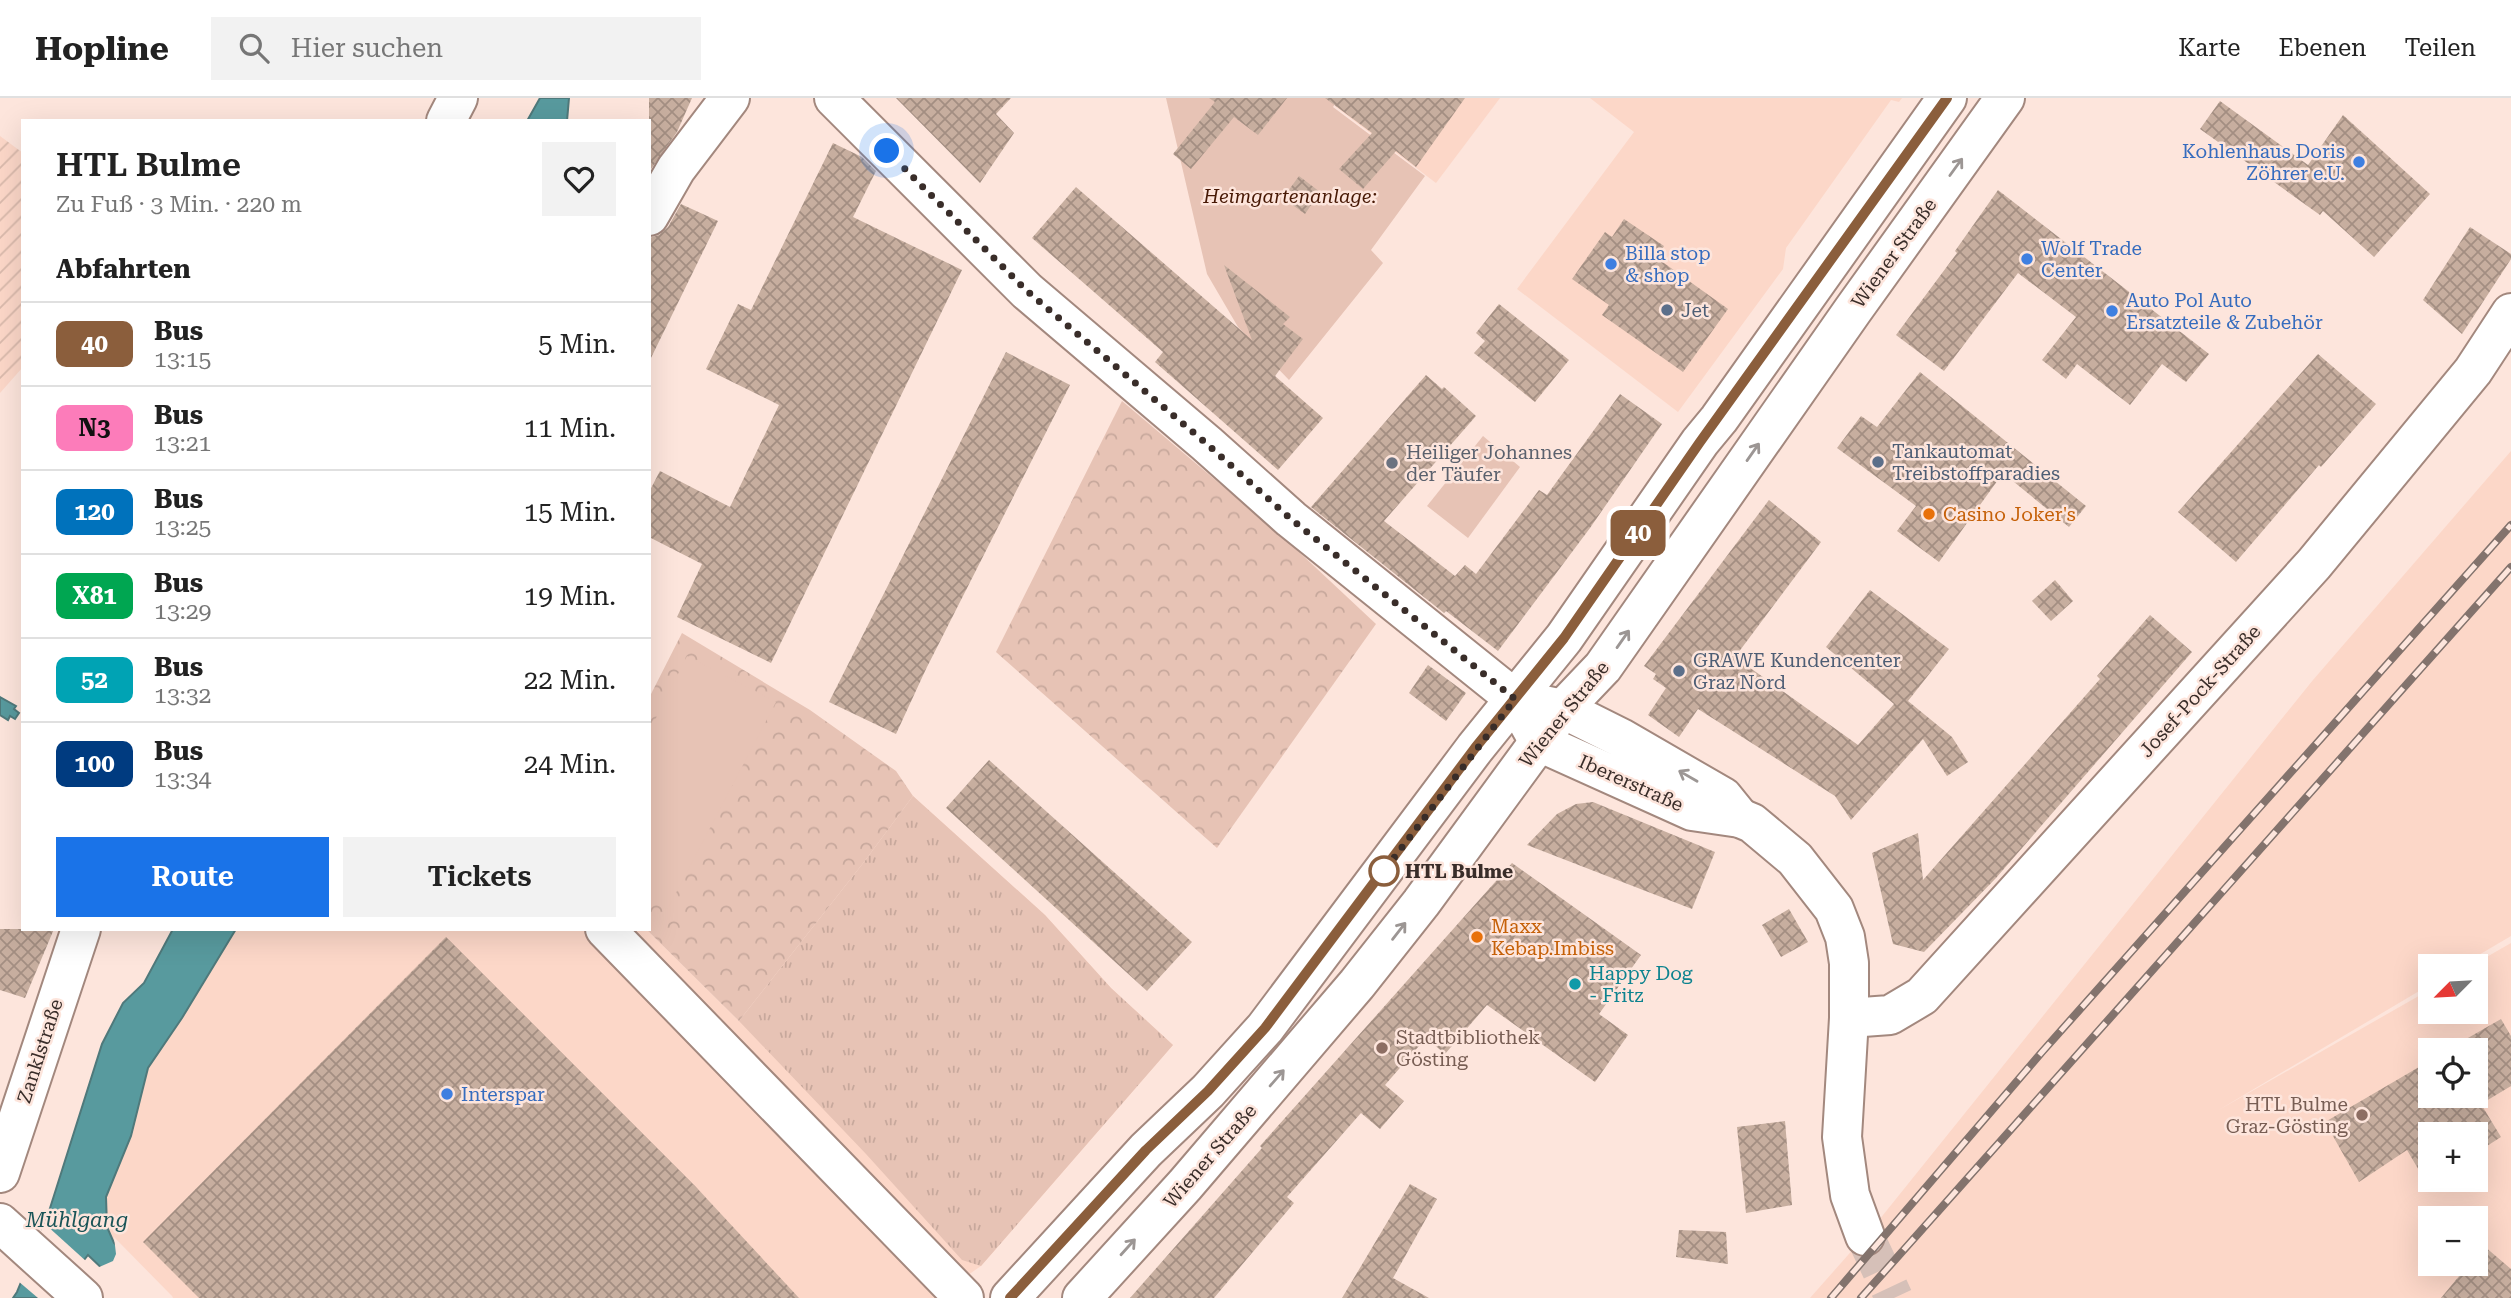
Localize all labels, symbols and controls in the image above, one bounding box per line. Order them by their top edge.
search box [211,17,701,80]
text: Hopline [35,29,169,68]
icon: search [235,29,273,67]
text: Hier suchen [291,33,443,63]
text: Karte [2178,34,2240,62]
text: Ebenen [2278,34,2367,62]
text: Teilen [2405,34,2476,62]
your location [869,133,904,168]
place label: Kohlenhaus Doris Zöhrer e.U. [2182,140,2345,185]
button: heart [542,142,616,216]
text: HTL Bulme [56,145,241,184]
marker: Kohlenhaus Doris Zöhrer e.U. [2351,154,2367,170]
one-way arrow [1949,158,1963,177]
park label: Heimgartenanlage: [1202,185,1377,208]
text: Zu Fuß · 3 Min. · 220 m [56,191,302,218]
street label: Wiener Straße [1846,194,1942,312]
place label: Wolf Trade Center [2041,237,2142,282]
place label: Billa stop & shop [1625,242,1711,287]
marker: Wolf Trade Center [2019,251,2035,267]
text: Abfahrten [56,254,191,284]
marker: Billa stop & shop [1603,256,1619,272]
place label: Auto Pol Auto Ersatzteile & Zubehör [2126,289,2323,334]
place label: Jet [1681,299,1709,322]
marker: Jet [1659,302,1675,318]
marker: Auto Pol Auto Ersatzteile & Zubehör [2104,303,2120,319]
text: Bus [154,316,203,346]
text: 5 Min. [538,329,616,359]
text: 40 [81,330,108,358]
text: 13:15 [154,346,211,373]
text: Bus [154,400,203,430]
text: 11 Min. [524,413,616,443]
text: N3 [79,414,110,442]
text: 13:21 [154,430,211,457]
place label: Tankautomat Treibstoffparadies [1892,440,2060,485]
place label: Heiliger Johannes der Täufer [1406,441,1572,486]
one-way arrow [1746,443,1760,462]
marker: Tankautomat Treibstoffparadies [1870,454,1886,470]
marker: Heiliger Johannes der Täufer [1384,455,1400,471]
text: Bus [154,484,203,514]
text: 15 Min. [524,497,616,527]
text: 120 [74,498,115,526]
place label: Casino Joker's [1943,503,2076,526]
marker: Casino Joker's [1921,506,1937,522]
line badge: 40 [1606,510,1670,556]
text: 13:25 [154,514,211,541]
text: 40 [1625,519,1651,547]
text: Bus [154,568,203,598]
text: 19 Min. [524,581,616,611]
text: X81 [72,582,117,610]
text: 13:29 [154,598,211,625]
street label: Josef-Pock-Straße [2135,620,2265,762]
one-way arrow [1616,630,1630,649]
place label: GRAWE Kundencenter Graz Nord [1693,649,1901,694]
text: Bus [154,652,203,682]
street label: Wiener Straße [1514,656,1614,772]
marker: GRAWE Kundencenter Graz Nord [1671,663,1687,679]
text: 22 Min. [524,665,616,695]
text: 52 [81,666,108,694]
text: 13:32 [154,682,211,709]
text: Bus [154,736,203,766]
text: 24 Min. [524,749,616,779]
text: 100 [74,750,115,778]
street label: Ibererstraße [1575,750,1687,816]
text: 13:34 [154,766,211,793]
one-way arrow [1678,769,1698,783]
button: Route [56,837,329,917]
button: Tickets [343,837,616,917]
marker: HTL Bulme [1369,856,1399,886]
place label: HTL Bulme [1405,860,1513,883]
place label: Maxx Kebap.Imbiss [1491,915,1614,960]
one-way arrow [1392,922,1407,940]
marker: Maxx Kebap.Imbiss [1469,929,1485,945]
north arrow [2418,954,2488,1024]
map controls [2418,954,2488,1276]
place label: Happy Dog - Fritz [1589,962,1693,1007]
marker: Happy Dog - Fritz [1567,976,1583,992]
street label: Zanklstraße [12,996,68,1106]
place label: Stadtbibliothek Gösting [1396,1026,1540,1071]
button: locate [2418,1038,2488,1108]
marker: Stadtbibliothek Gösting [1374,1040,1390,1056]
one-way arrow [1269,1069,1285,1087]
place label: Interspar [461,1083,545,1106]
marker: Interspar [439,1086,455,1102]
place label: HTL Bulme Graz-Gösting [2226,1093,2348,1138]
street label: Wiener Straße [1159,1099,1261,1213]
marker: HTL Bulme Graz-Gösting [2354,1107,2370,1123]
button: + [2418,1122,2488,1192]
button: − [2418,1206,2488,1276]
water label: Mühlgang [25,1208,128,1232]
one-way arrow [1120,1239,1136,1257]

